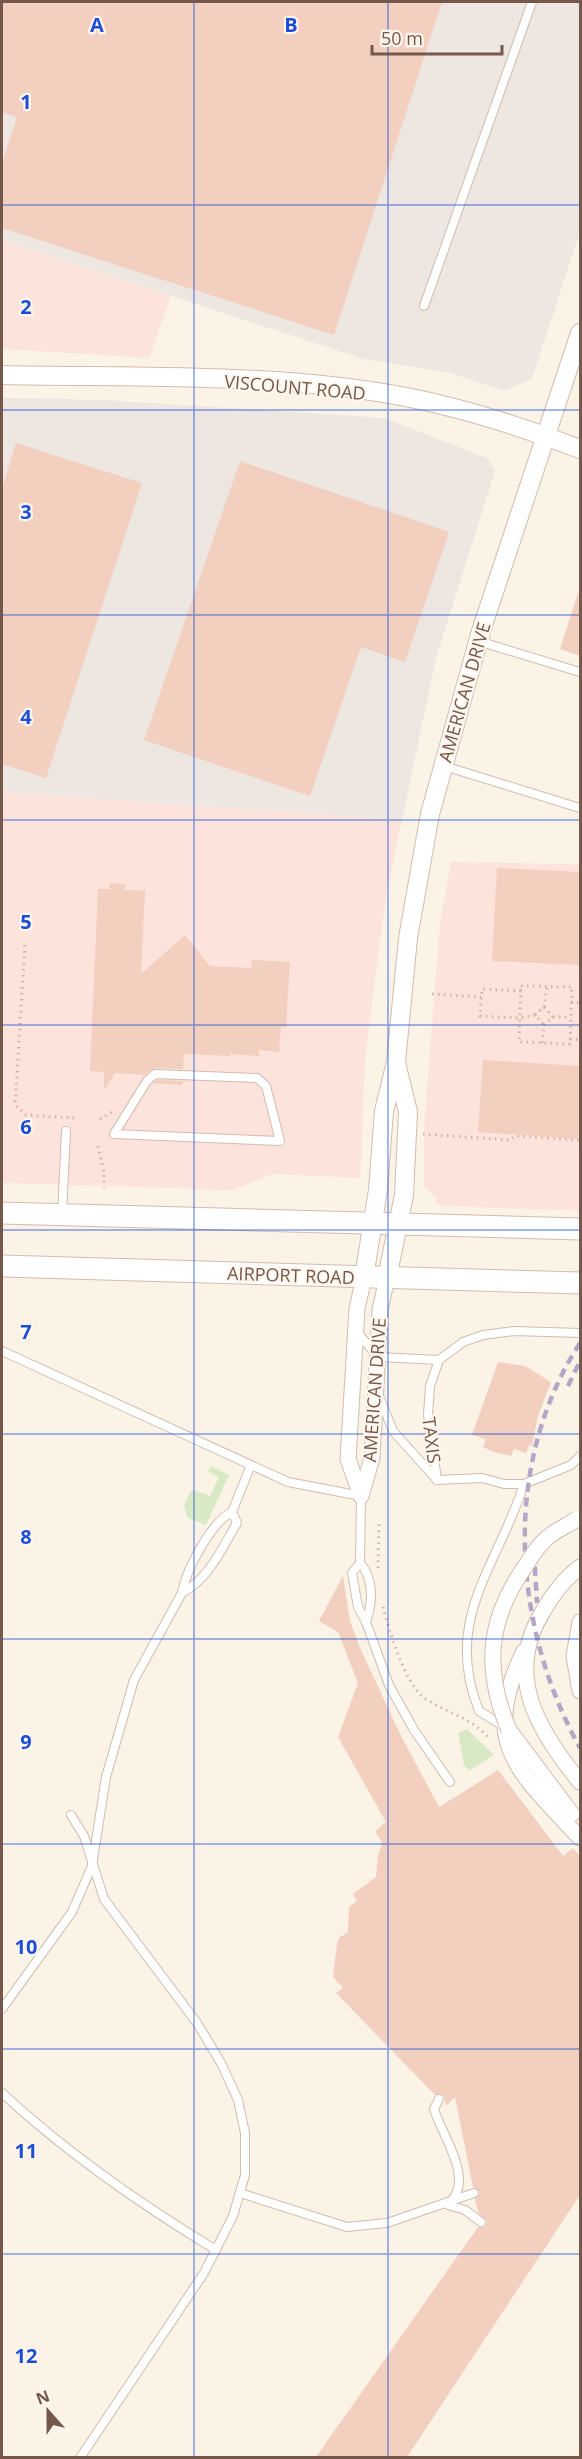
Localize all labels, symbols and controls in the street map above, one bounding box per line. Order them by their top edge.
text: A [90,11,104,38]
text: B [284,11,298,38]
scale bar [372,18,502,56]
text: 50 m [381,26,423,50]
text: 1 [20,88,32,115]
text: 2 [20,293,32,320]
street label: VISCOUNT ROAD [223,369,367,405]
text: 3 [20,498,32,525]
street label: AMERICAN DRIVE [433,619,495,765]
text: 4 [20,703,32,730]
text: 5 [20,908,32,935]
text: 6 [20,1113,32,1140]
street label: AIRPORT ROAD [227,1261,355,1289]
street label: AMERICAN DRIVE [357,1317,391,1463]
text: 7 [20,1318,32,1345]
street label: TAXIS [417,1415,447,1465]
text: 8 [20,1523,32,1550]
text: 9 [20,1728,32,1755]
text: 10 [15,1933,37,1960]
text: 11 [15,2137,37,2164]
text: 12 [15,2342,37,2369]
north arrow [18,2381,78,2441]
text: N [33,2384,53,2410]

